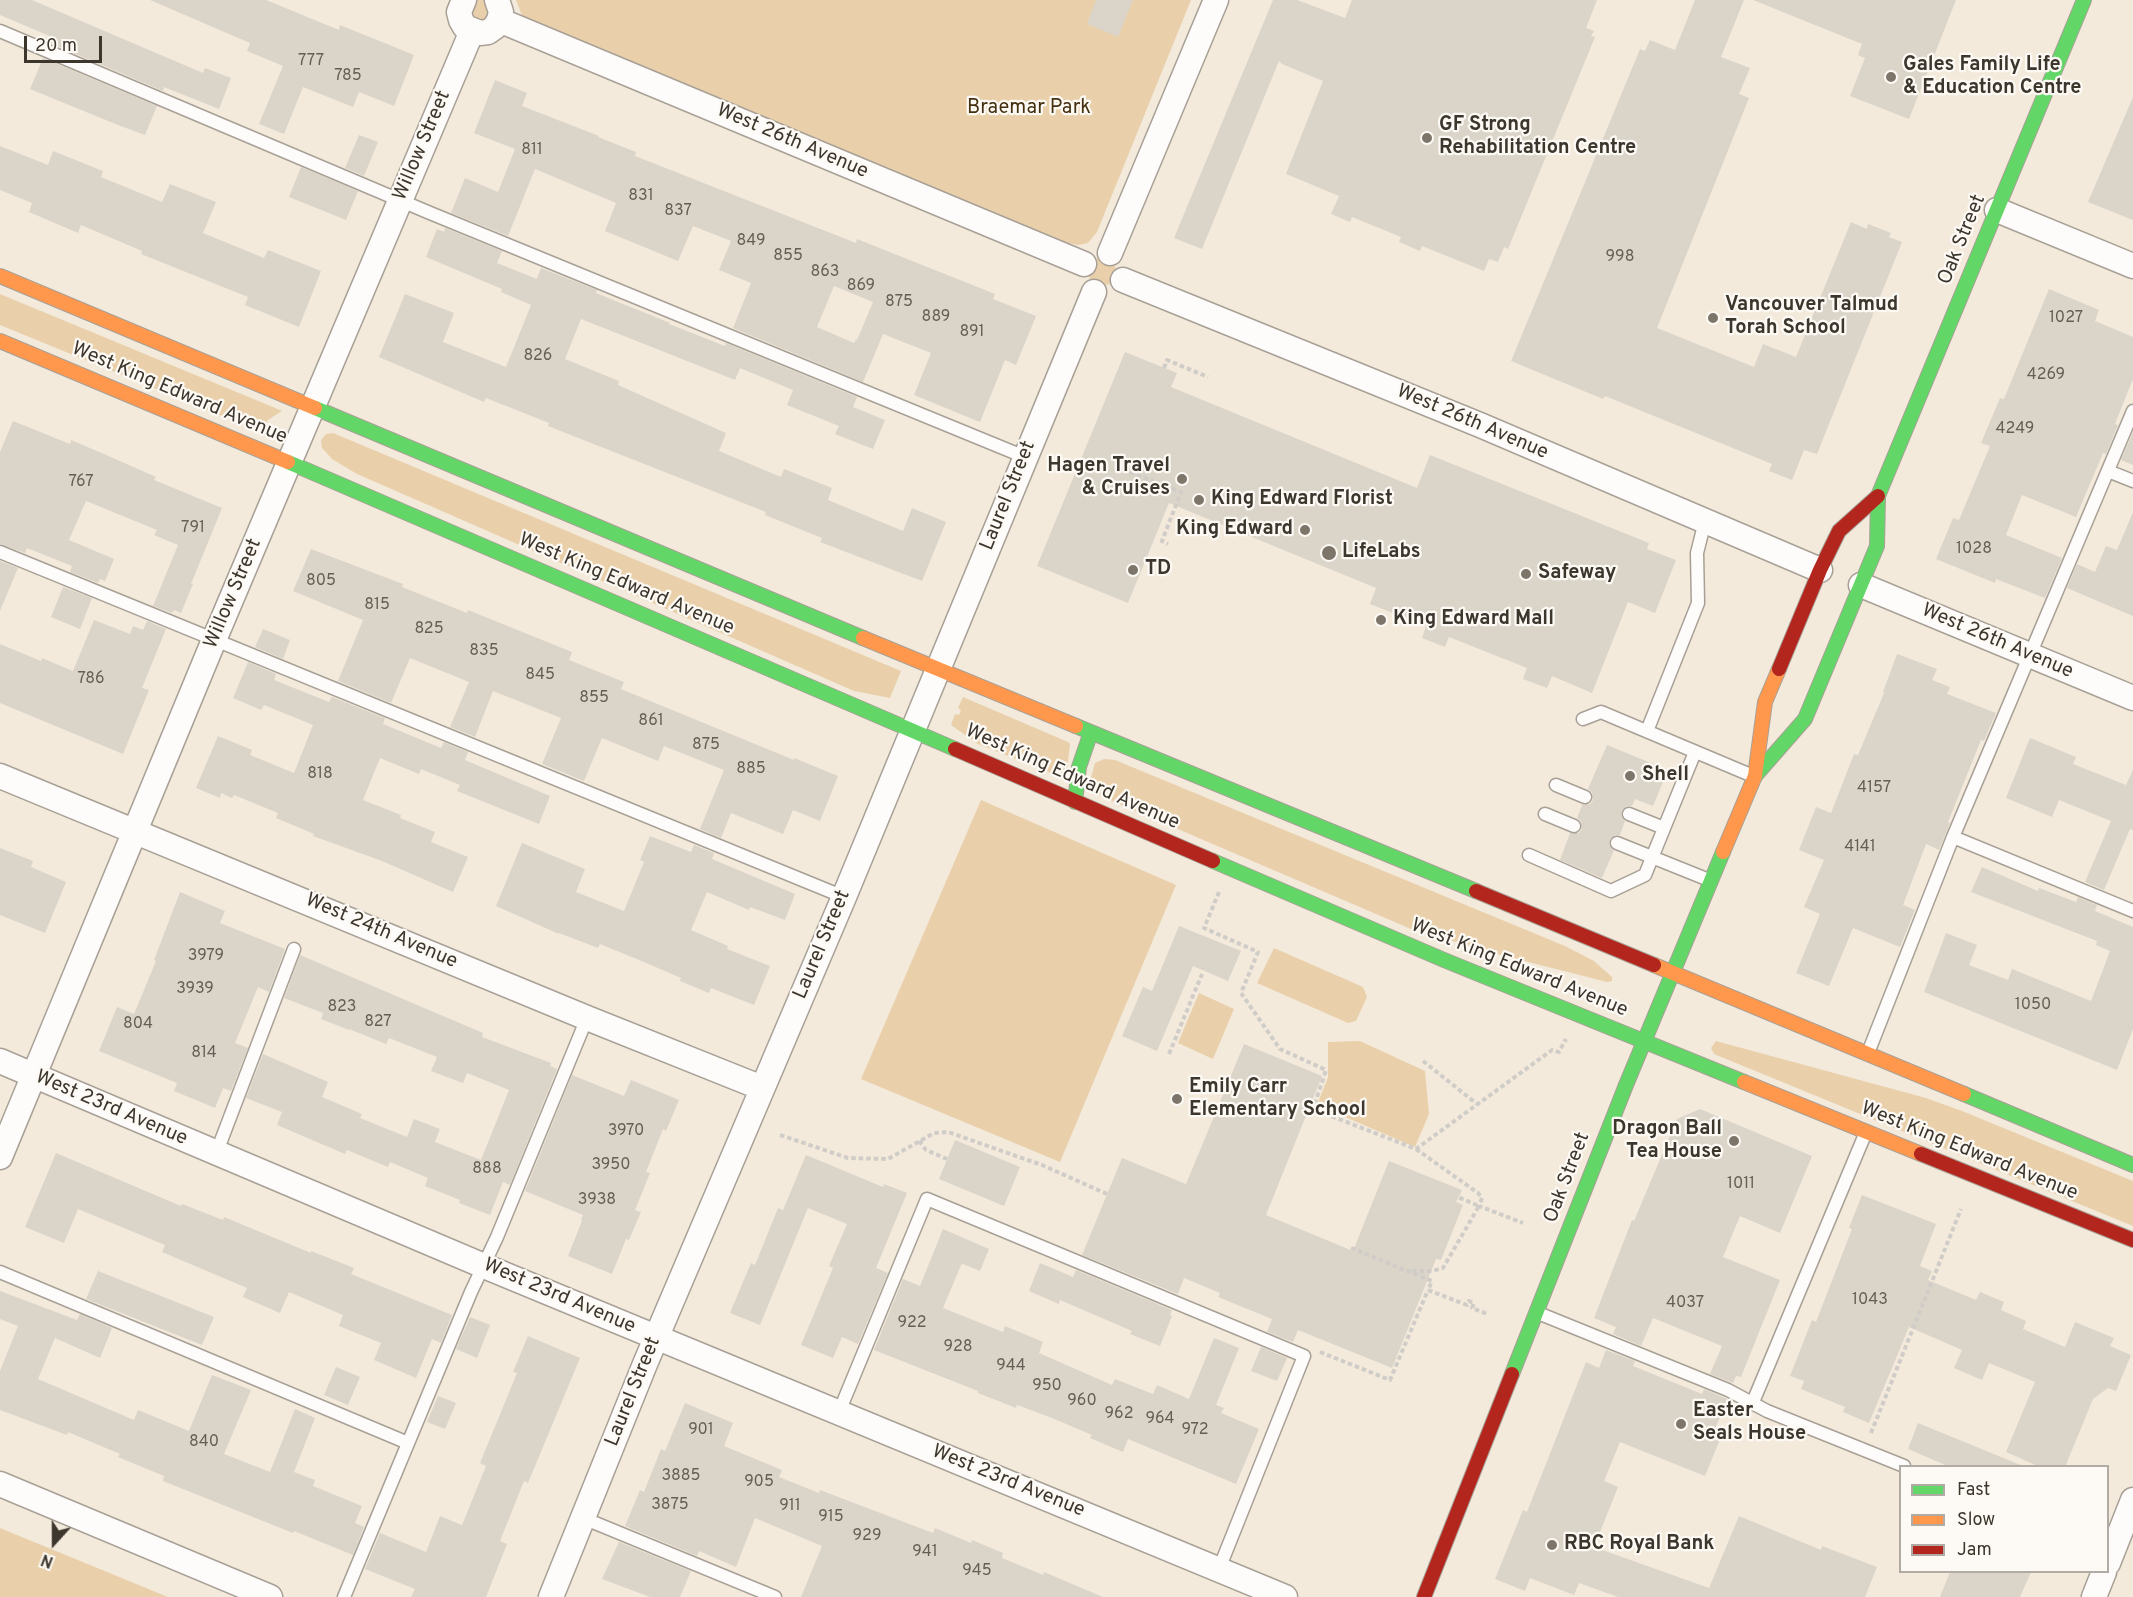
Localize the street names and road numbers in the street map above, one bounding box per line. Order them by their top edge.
street label: Willow Street [389,87,457,205]
street label: West 26th Avenue [712,99,872,185]
street label: Oak Street [1934,191,1992,289]
street label: West King Edward Avenue [68,338,290,450]
street label: West 26th Avenue [1392,380,1552,466]
street label: Laurel Street [976,438,1042,554]
street label: West King Edward Avenue [515,529,737,641]
street label: Willow Street [200,535,268,653]
street label: West 26th Avenue [1917,599,2077,685]
street label: West King Edward Avenue [961,720,1183,836]
street label: Laurel Street [789,887,857,1003]
street label: West 24th Avenue [301,889,461,975]
street label: West King Edward Avenue [1407,914,1631,1024]
street label: West 23rd Avenue [31,1066,191,1152]
street label: West King Edward Avenue [1857,1097,2081,1207]
street label: Oak Street [1540,1129,1596,1227]
street label: West 23rd Avenue [479,1254,639,1340]
street label: Laurel Street [601,1334,667,1450]
street label: West 23rd Avenue [928,1440,1088,1524]

